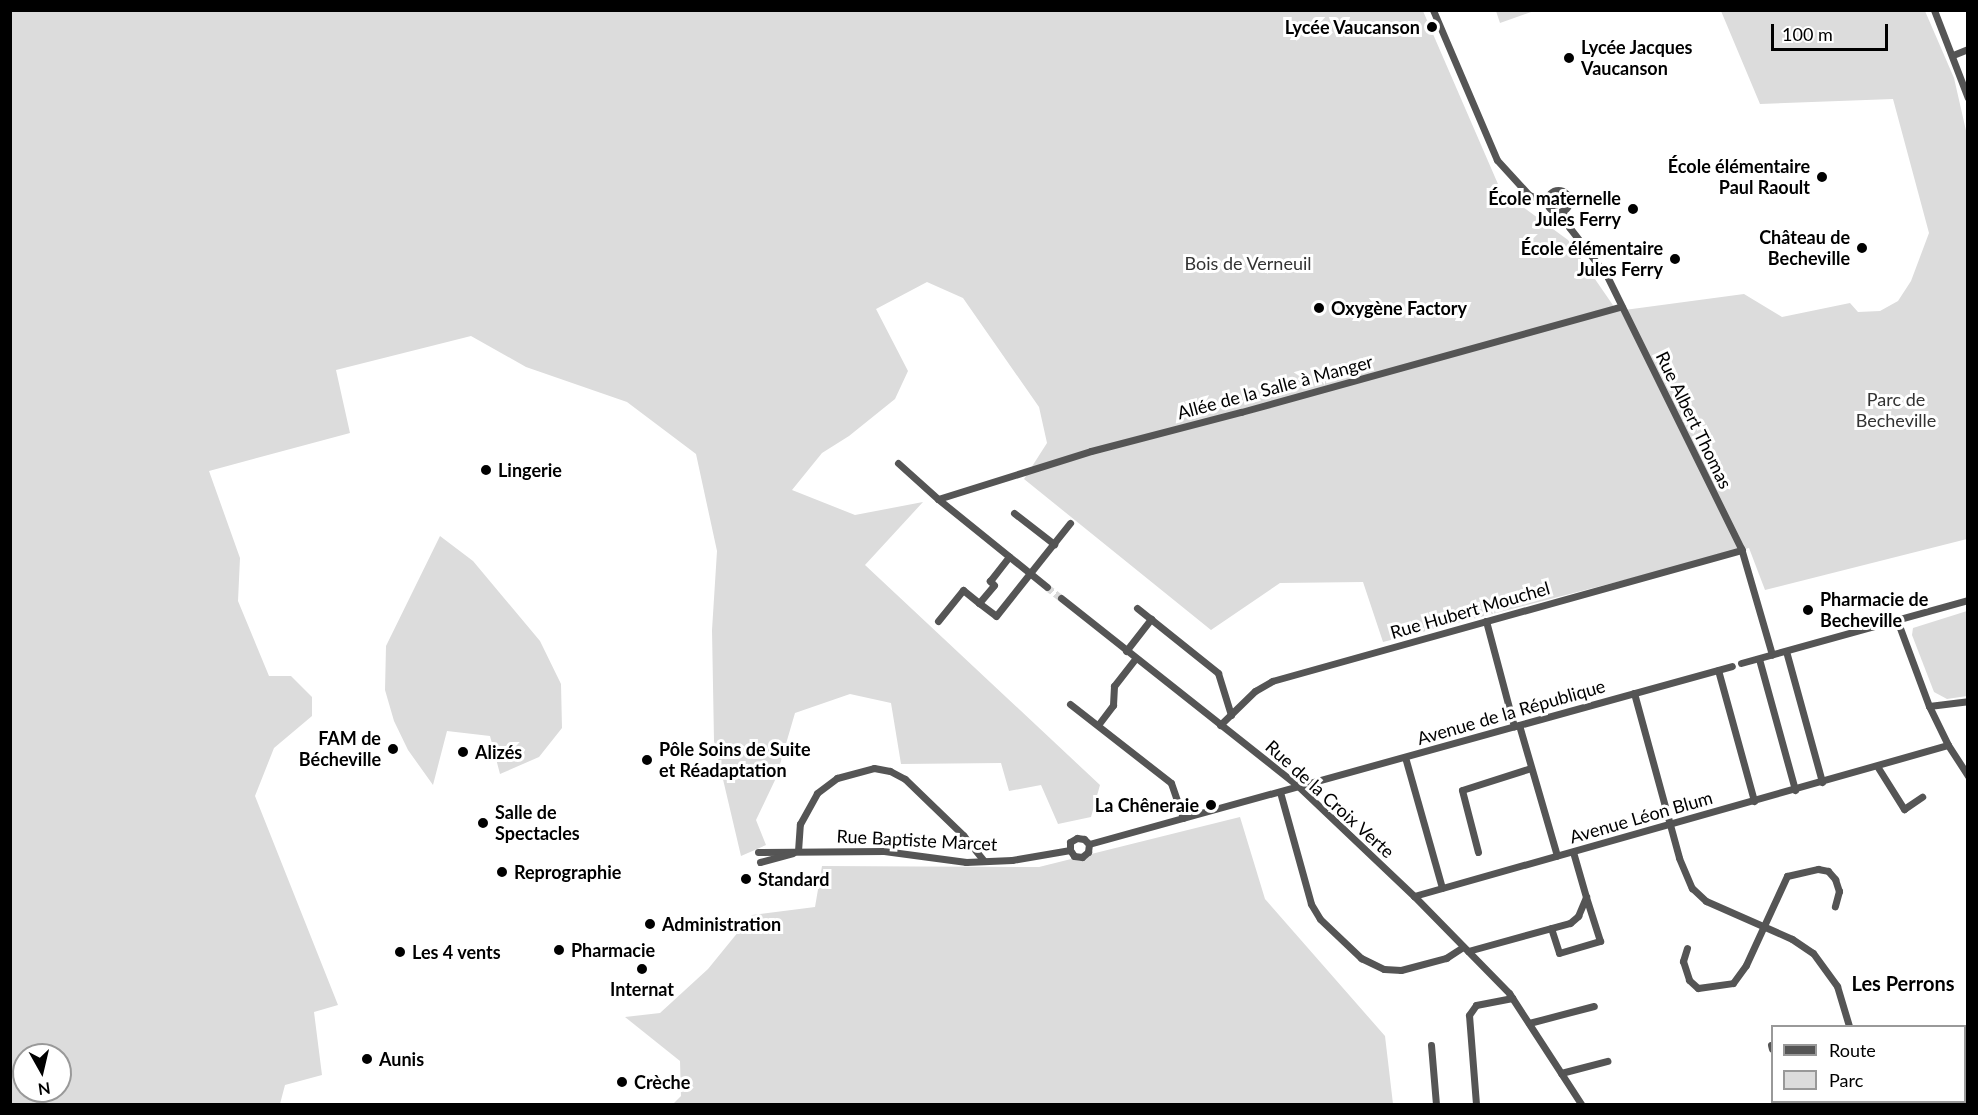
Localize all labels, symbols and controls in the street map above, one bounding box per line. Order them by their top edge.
scale bar [1774,12,1891,50]
place label: Lycée Vaucanson [1284,16,1420,38]
marker: Lycée Vaucanson [1425,20,1439,34]
text: 100 m [1782,23,1833,45]
place label: Lycée Jacques Vaucanson [1581,37,1693,80]
marker: Lycée Jacques Vaucanson [1562,51,1576,65]
place label: École élémentaire Paul Raoult [1668,156,1810,198]
marker: École élémentaire Paul Raoult [1815,170,1829,184]
place label: École maternelle Jules Ferry [1488,188,1621,230]
marker: École maternelle Jules Ferry [1626,202,1640,216]
place label: Château de Becheville [1759,227,1850,270]
place label: École élémentaire Jules Ferry [1521,238,1663,280]
marker: Château de Becheville [1855,241,1869,255]
park label: Bois de Verneuil [1184,252,1312,274]
marker: École élémentaire Jules Ferry [1668,252,1682,266]
place label: Oxygène Factory [1331,297,1467,319]
marker: Oxygène Factory [1312,301,1326,315]
street label: Rue Albert Thomas [1651,347,1737,493]
street label: Allée de la Salle à Manger [1175,350,1375,424]
park label: Parc de Becheville [1856,389,1936,432]
place label: Lingerie [498,459,562,481]
marker: Lingerie [479,463,493,477]
street label: Rue Hubert Mouchel [1388,577,1552,643]
place label: Pharmacie de Becheville [1820,589,1928,632]
marker: Pharmacie de Becheville [1801,603,1815,617]
street label: Avenue de la République [1414,675,1608,749]
place label: FAM de Bécheville [299,728,381,771]
street label: Rue de la Croix Verte [1261,735,1399,863]
place label: Pôle Soins de Suite et Réadaptation [659,739,811,782]
place label: Alizés [475,741,522,763]
marker: FAM de Bécheville [386,742,400,756]
marker: Alizés [456,745,470,759]
marker: Pôle Soins de Suite et Réadaptation [640,753,654,767]
street label: Avenue Léon Blum [1567,786,1715,848]
place label: La Chêneraie [1095,794,1199,816]
marker: La Chêneraie [1204,798,1218,812]
place label: Salle de Spectacles [495,802,580,844]
marker: Salle de Spectacles [476,816,490,830]
street label: Rue Baptiste Marcet [836,825,998,855]
place label: Reprographie [514,861,621,883]
marker: Reprographie [495,865,509,879]
place label: Standard [758,868,829,890]
marker: Standard [739,872,753,886]
place label: Administration [662,913,781,935]
marker: Administration [643,917,657,931]
place label: Pharmacie [571,939,655,961]
place label: Les 4 vents [412,941,501,963]
marker: Pharmacie [552,943,566,957]
marker: Les 4 vents [393,945,407,959]
marker: Internat [635,962,649,976]
district label: Les Perrons [1852,971,1954,995]
place label: Internat [610,978,674,1000]
legend [1771,1025,1966,1103]
text: Route [1829,1039,1876,1061]
north arrow [12,1043,72,1103]
place label: Aunis [379,1048,424,1070]
marker: Aunis [360,1052,374,1066]
text: Parc [1829,1069,1863,1091]
place label: Crèche [634,1071,690,1093]
marker: Crèche [615,1075,629,1089]
text: N [37,1079,52,1100]

